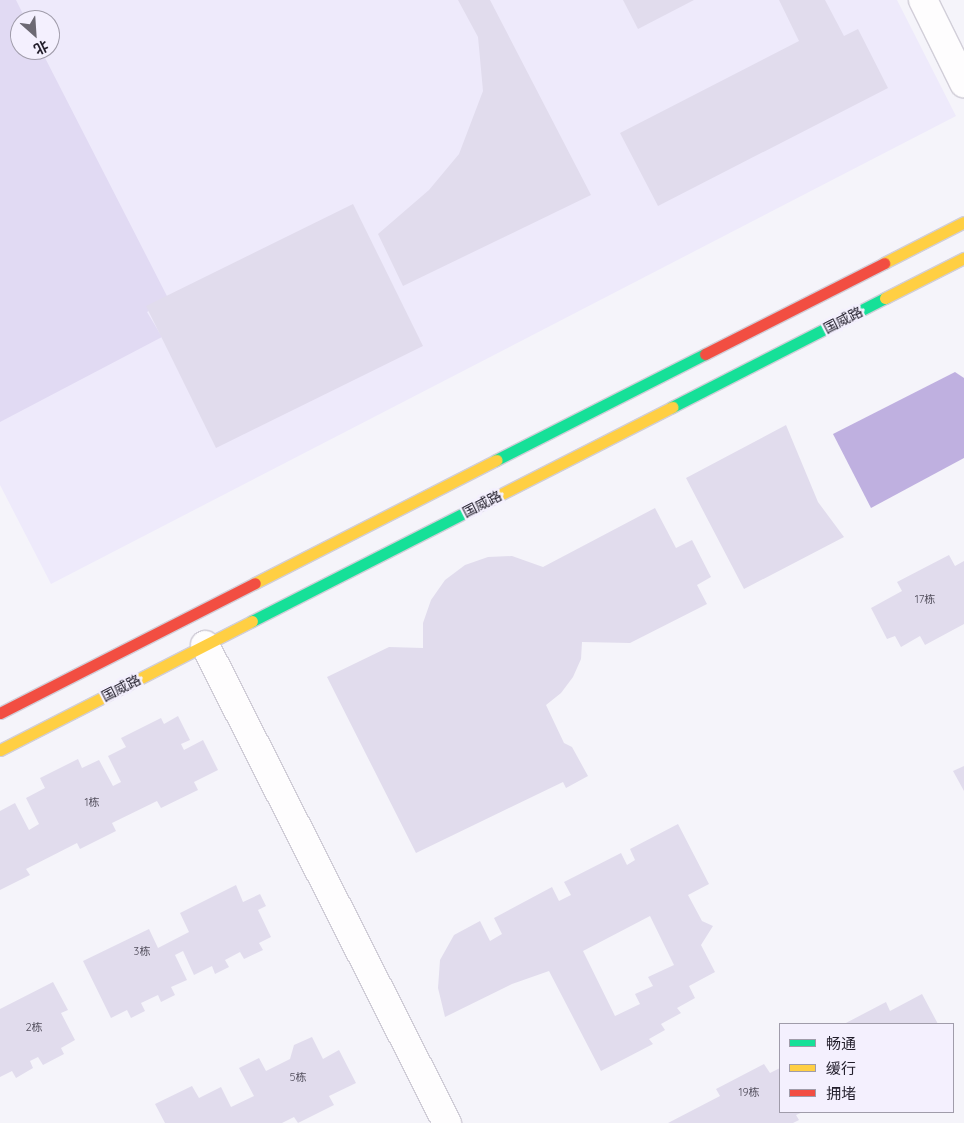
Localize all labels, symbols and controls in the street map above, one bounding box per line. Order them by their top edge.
north arrow [10,10,60,60]
text: 北 [31,36,51,59]
street label: 国威路 [820,303,866,337]
street label: 国威路 [459,487,505,521]
house number: 17栋 [915,592,935,606]
street label: 国威路 [98,671,144,705]
house number: 1栋 [84,795,100,809]
house number: 3栋 [134,944,150,958]
house number: 2栋 [25,1020,43,1034]
legend [779,1023,954,1113]
text: 畅通 [826,1034,856,1053]
text: 缓行 [826,1059,856,1078]
house number: 5栋 [290,1070,306,1084]
text: 拥堵 [826,1084,856,1103]
house number: 19栋 [738,1085,760,1099]

